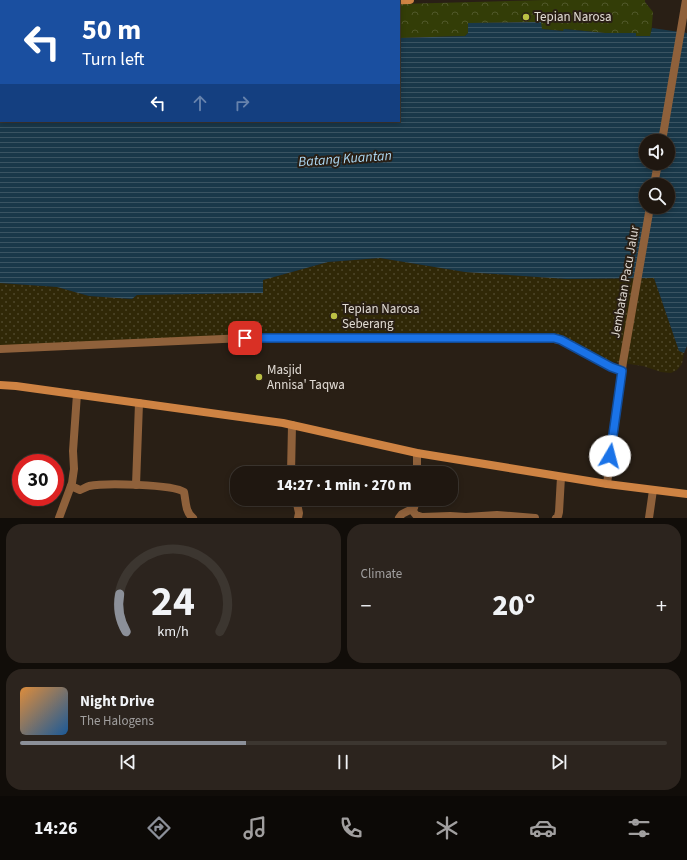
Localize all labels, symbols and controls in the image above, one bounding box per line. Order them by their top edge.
place label: Tepian Narosa [534,8,612,26]
text: 50 m [82,10,141,50]
marker: Tepian Narosa [521,12,531,22]
icon: left [16,16,68,68]
text: Turn left [82,47,144,72]
icon: left [147,92,169,114]
icon: ahead [189,92,211,114]
icon: right [231,92,253,114]
map controls [639,134,675,214]
button: sound [639,134,675,170]
water label: Batang Kuantan [297,146,393,172]
button: search [639,178,675,214]
street label: Jembatan Pacu Jalur [606,224,644,340]
place label: Tepian Narosa Seberang [342,300,420,333]
marker: Tepian Narosa Seberang [329,311,339,321]
pin [228,321,262,355]
icon: arrive [234,327,256,349]
place label: Masjid Annisa' Taqwa [267,361,345,394]
marker: Masjid Annisa' Taqwa [254,372,264,382]
position arrow [589,435,631,477]
speed limit sign: 30 [12,454,64,506]
text: 14:27 · 1 min · 270 m [277,475,411,496]
text: Climate [361,565,402,583]
text: 24 [151,571,195,631]
text: 20° [492,584,535,627]
text: − [361,590,371,622]
text: + [656,590,667,622]
text: km/h [157,620,189,641]
text: Night Drive [80,691,155,712]
text: The Halogens [80,712,154,730]
icon: previous [117,751,139,773]
icon: pause [332,751,354,773]
icon: next [548,751,570,773]
icon: directions [145,814,173,842]
icon: music [241,814,269,842]
icon: phone [337,814,365,842]
icon: climate [433,814,461,842]
icon: car [529,814,557,842]
icon: filters [625,814,653,842]
text: 14:26 [34,816,77,841]

